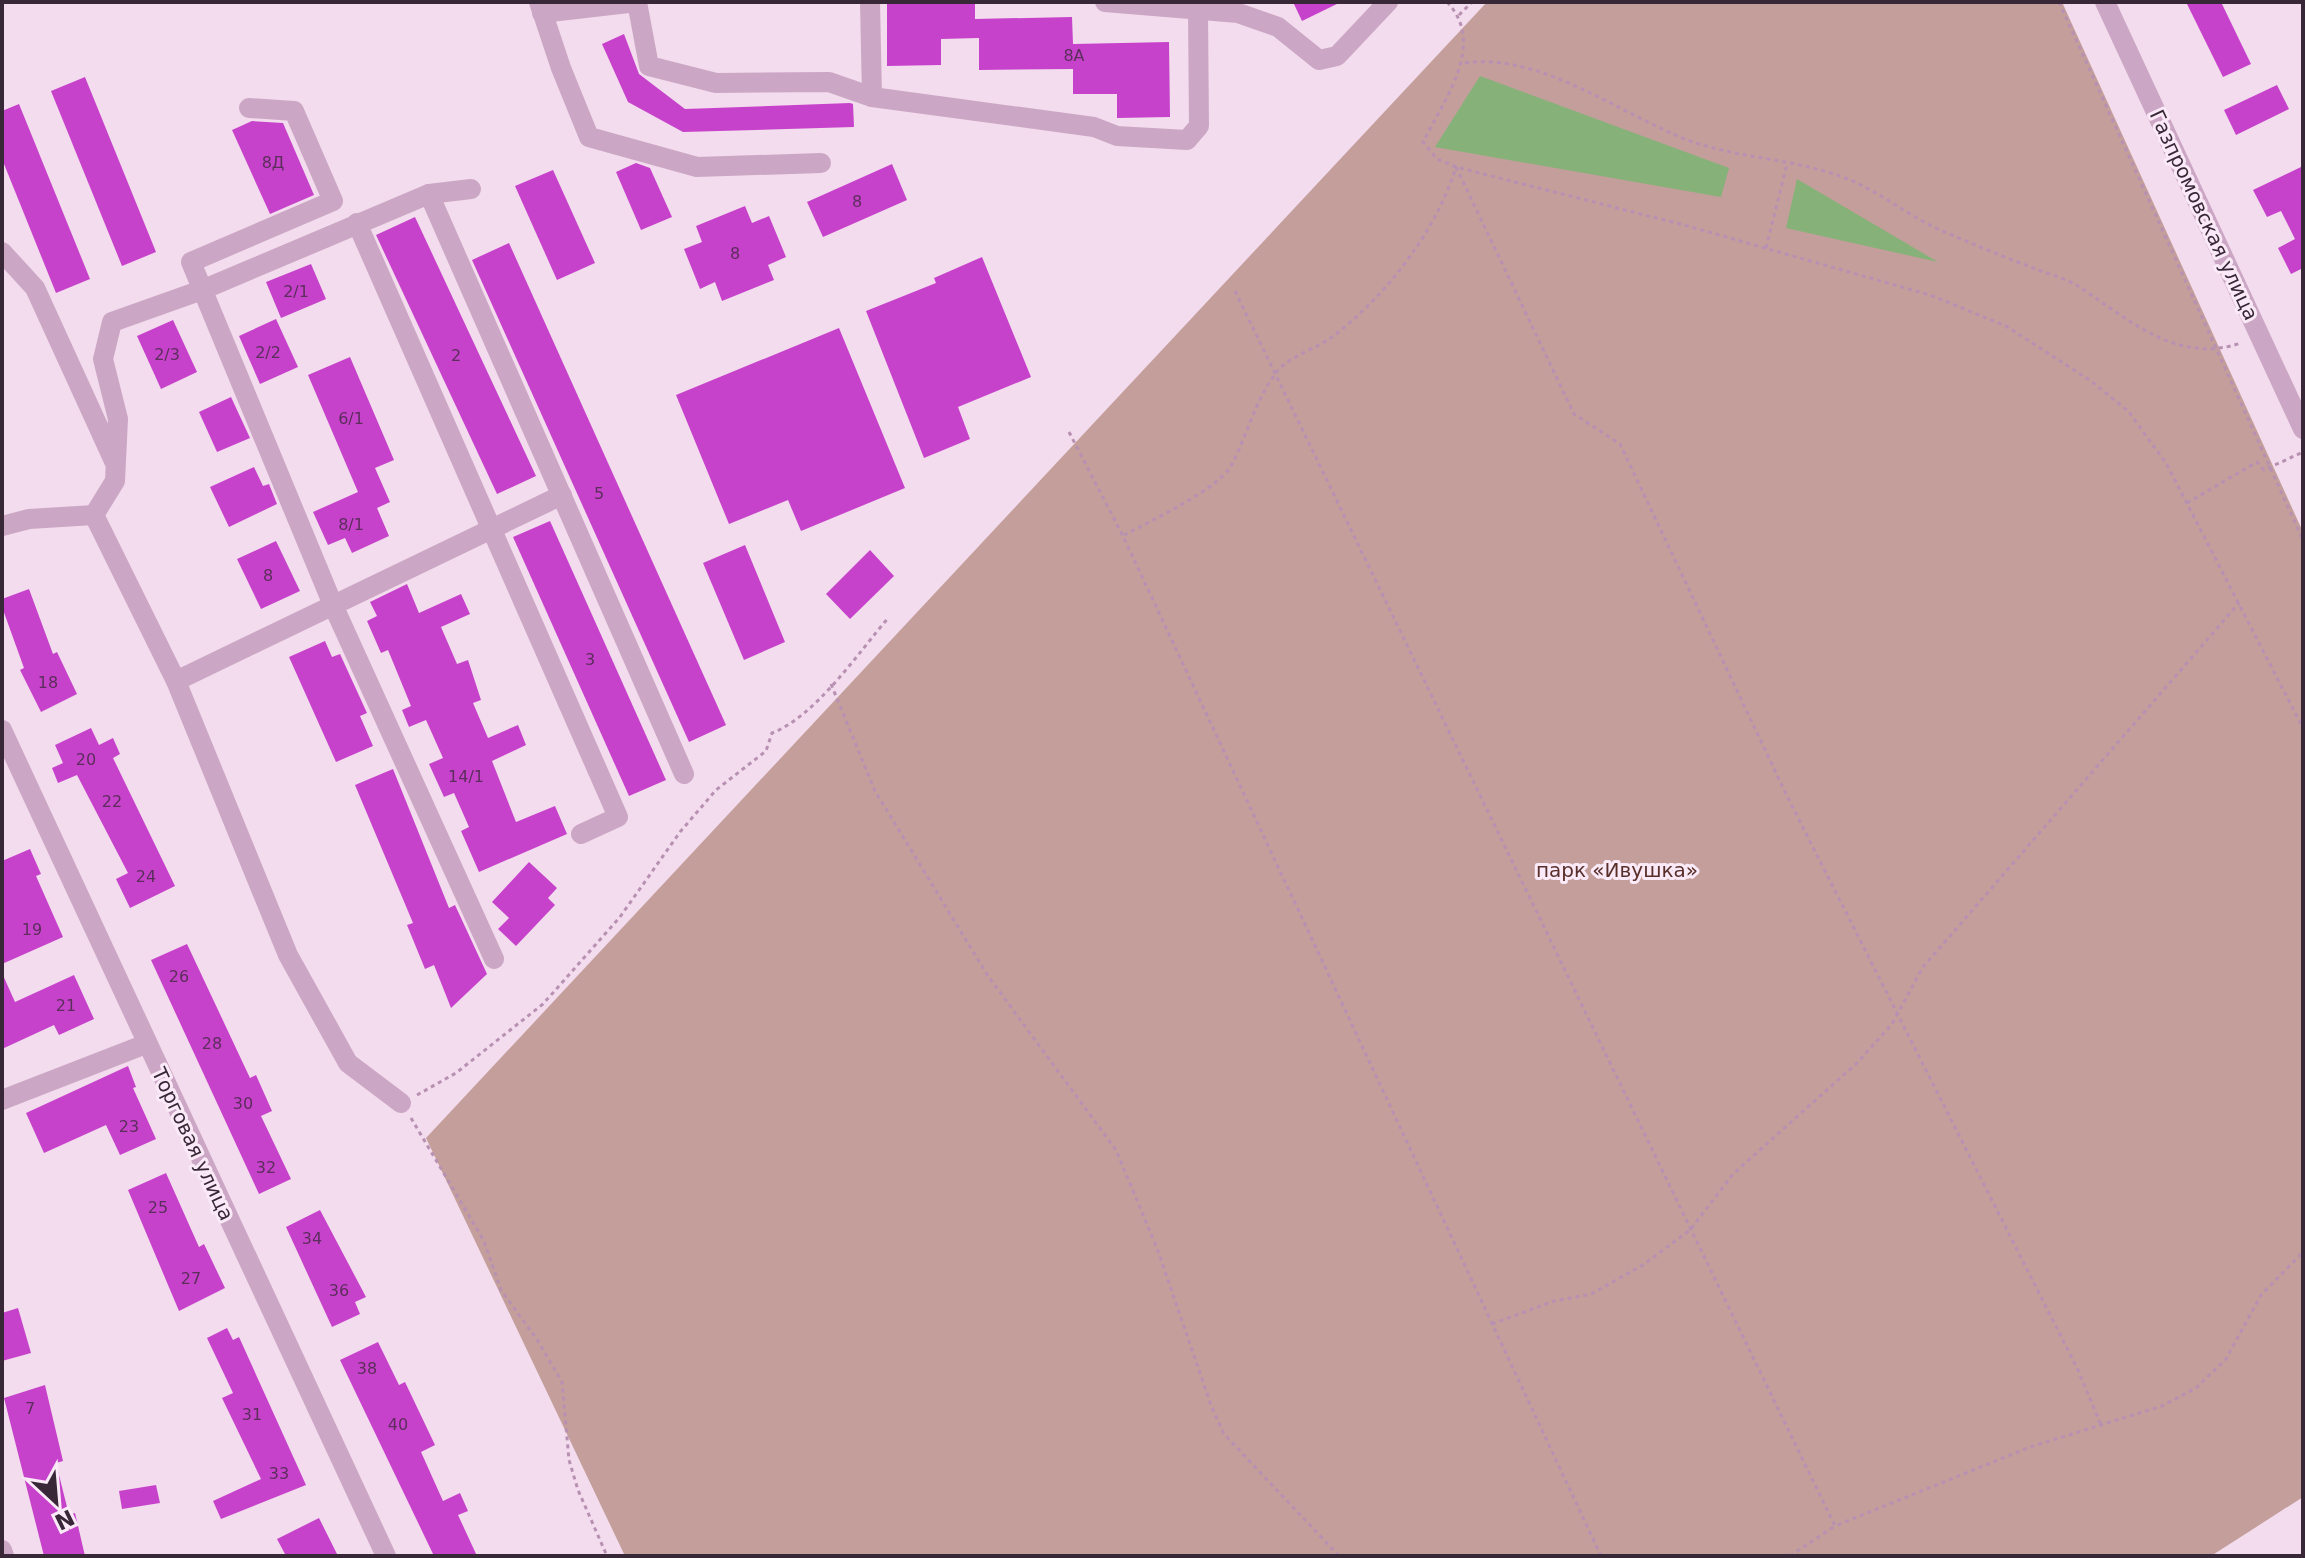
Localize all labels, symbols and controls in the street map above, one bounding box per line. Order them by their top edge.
house number: 8А [1063,46,1085,65]
street label: Газпромовская улица [2145,106,2263,324]
house number: 8Д [262,153,284,172]
house number: 8 [852,192,862,211]
house number: 8 [730,244,740,263]
house number: 2/1 [283,282,309,301]
house number: 2/2 [255,343,281,362]
house number: 2/3 [154,345,180,364]
house number: 2 [451,346,461,365]
house number: 6/1 [338,409,364,428]
house number: 5 [594,484,604,503]
house number: 8/1 [338,515,364,534]
house number: 8 [263,566,273,585]
house number: 3 [585,650,595,669]
house number: 18 [38,673,58,692]
house number: 20 [76,750,96,769]
house number: 14/1 [448,767,484,786]
house number: 22 [102,792,122,811]
park label: парк «Ивушка» [1536,858,1698,882]
house number: 24 [136,867,156,886]
house number: 19 [22,920,42,939]
house number: 26 [169,967,189,986]
house number: 21 [56,996,76,1015]
house number: 28 [202,1034,222,1053]
street label: Торговая улица [147,1063,239,1224]
house number: 30 [233,1094,253,1113]
house number: 23 [119,1117,139,1136]
house number: 32 [256,1158,276,1177]
house number: 25 [148,1198,168,1217]
house number: 34 [302,1229,322,1248]
house number: 27 [181,1269,201,1288]
house number: 36 [329,1281,349,1300]
house number: 38 [357,1359,377,1378]
house number: 7 [25,1399,35,1418]
house number: 31 [242,1405,262,1424]
house number: 40 [388,1415,408,1434]
north arrow [16,1462,96,1542]
house number: 33 [269,1464,289,1483]
text: N [51,1504,78,1535]

